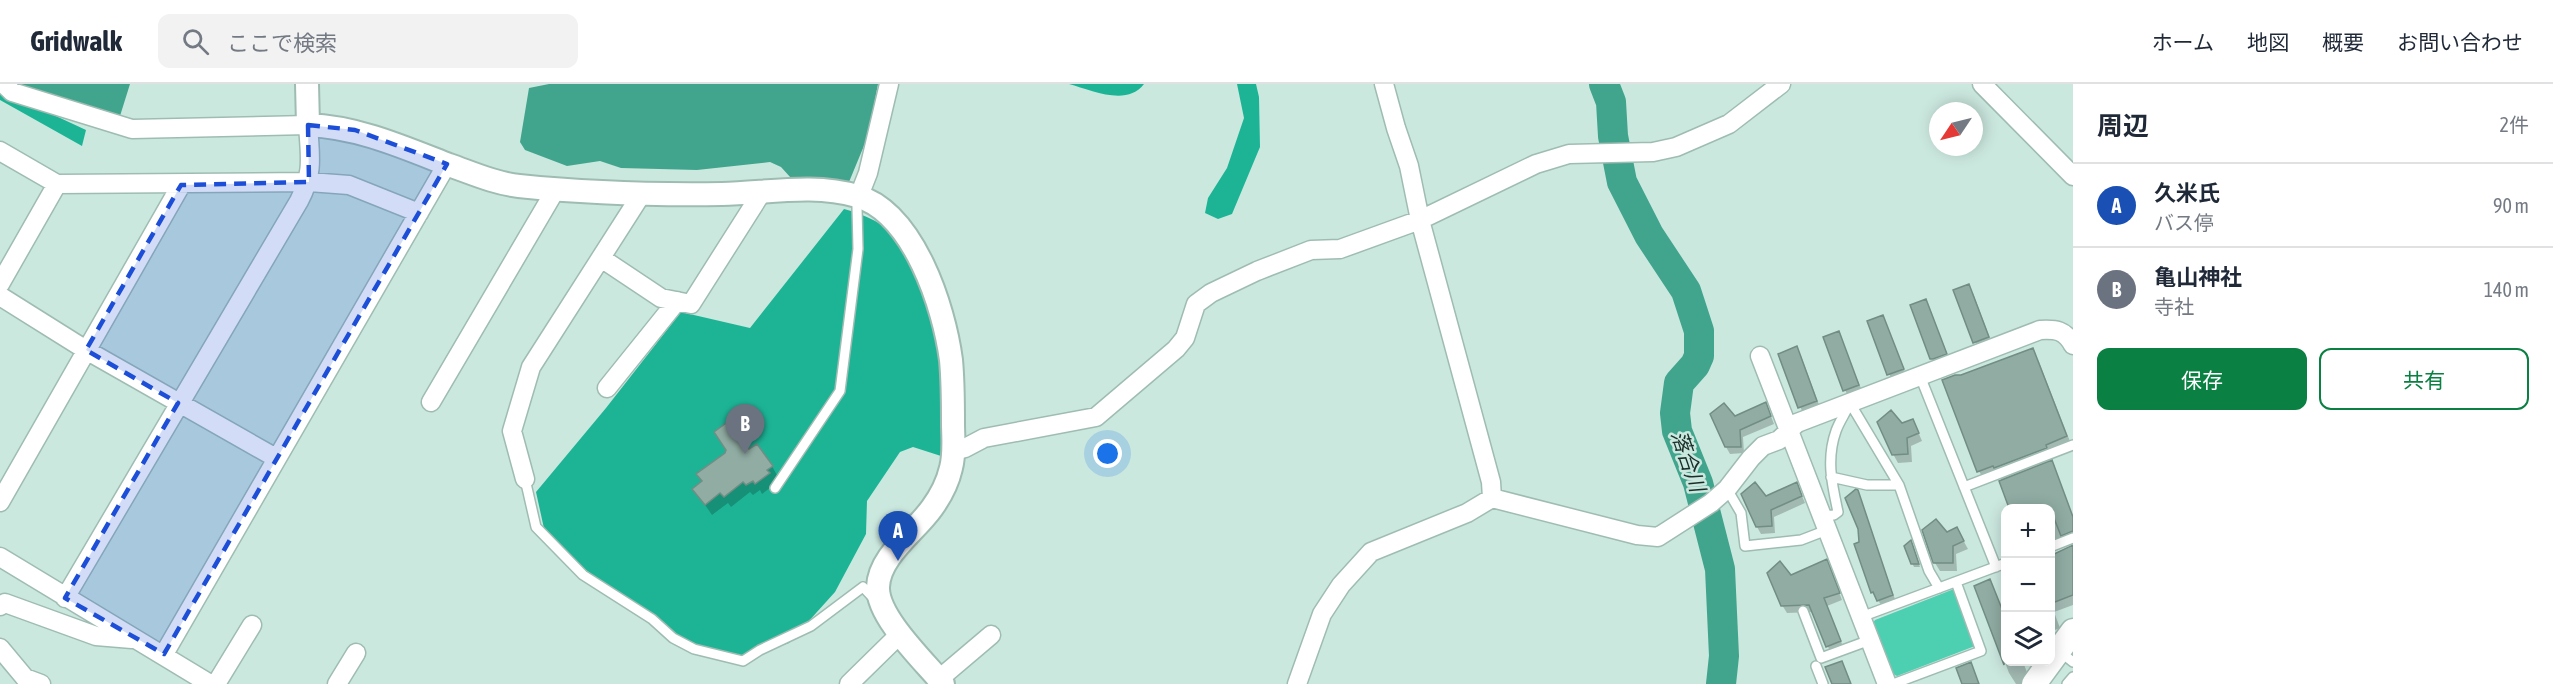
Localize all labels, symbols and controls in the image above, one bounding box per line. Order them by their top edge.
search box [158,14,578,68]
text: Gridwalk [30,25,122,57]
icon: search [179,25,212,58]
text: ここで検索 [227,30,337,56]
text: ホーム [2152,30,2214,54]
text: 地図 [2247,30,2289,54]
text: 概要 [2322,30,2364,54]
text: お問い合わせ [2397,30,2523,54]
north arrow [1929,102,1983,156]
text: 周辺 [2097,111,2149,141]
text: 2件 [2500,113,2529,136]
text: 久米氏 [2154,180,2220,206]
text: A [2112,194,2121,217]
text: 90 m [2493,194,2529,217]
text: バス停 [2154,211,2214,234]
text: 亀山神社 [2154,264,2242,290]
text: B [2112,278,2121,301]
text: 140 m [2484,278,2529,301]
text: 寺社 [2154,295,2194,318]
button: 保存 [2097,348,2307,410]
button: 共有 [2319,348,2529,410]
pin: B [726,404,764,454]
water label: 落合川 [1667,427,1711,497]
your location [1093,439,1122,468]
map controls [2001,504,2055,666]
button: + [2001,504,2055,558]
pin: A [878,512,918,561]
button: − [2001,558,2055,612]
button: layers [2001,612,2055,666]

